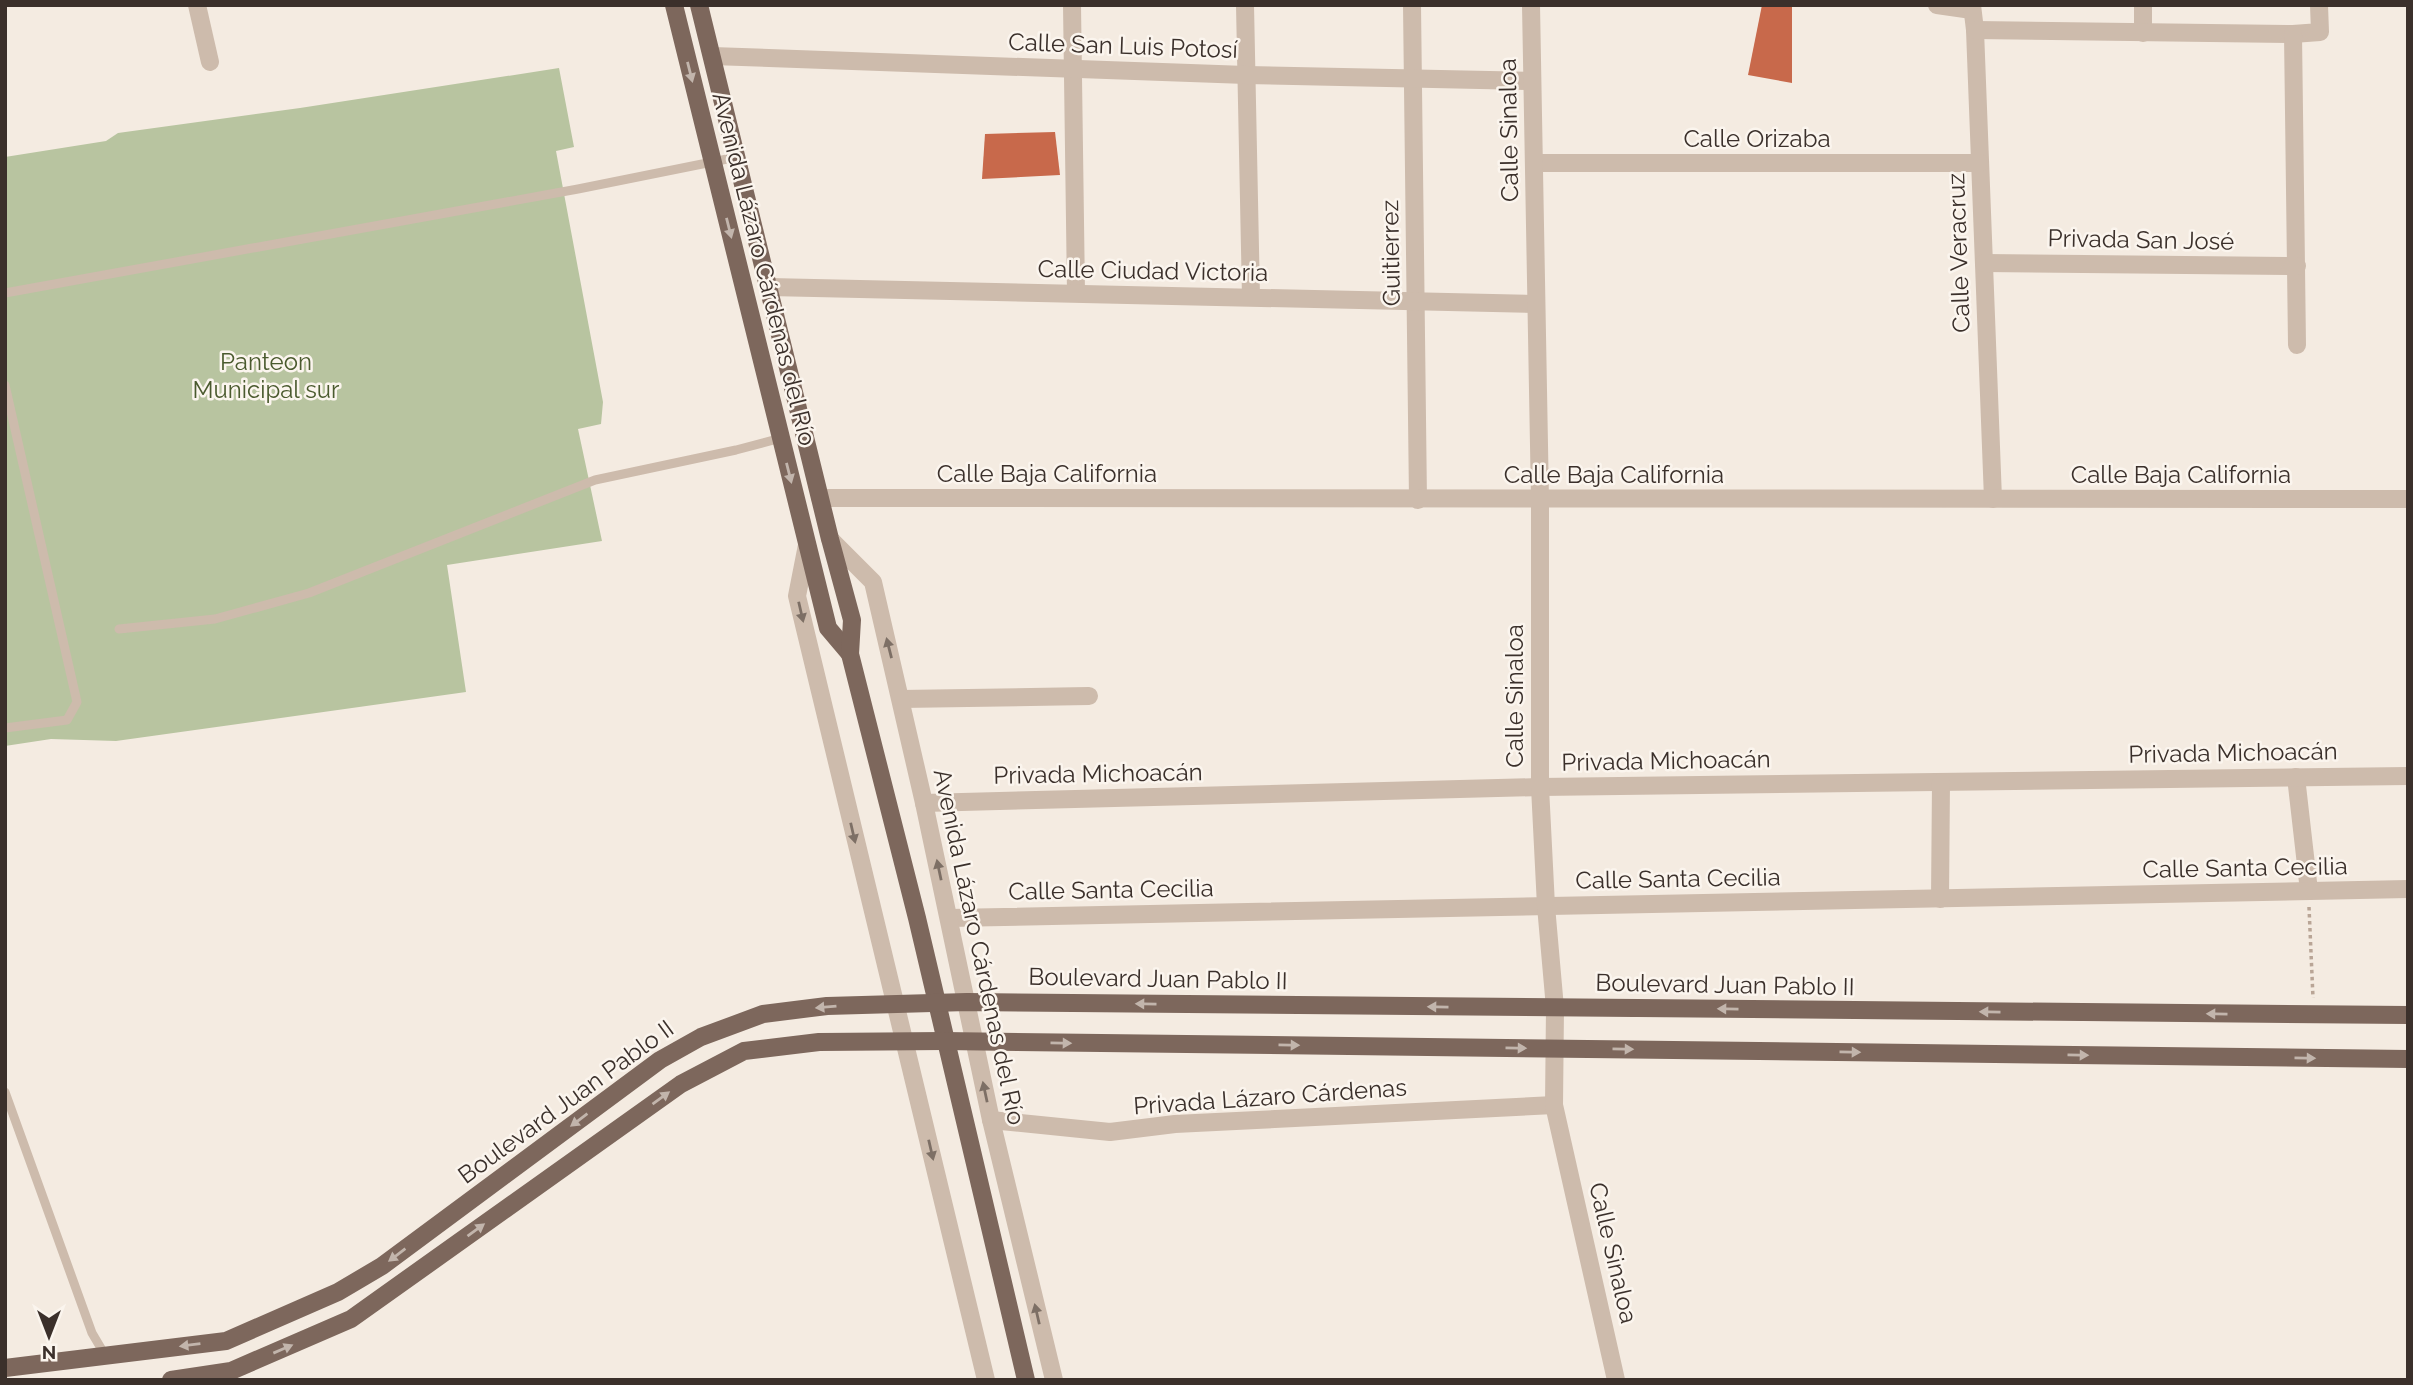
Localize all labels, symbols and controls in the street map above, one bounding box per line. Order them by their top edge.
street label: Calle San Luis Potosí [1008,27,1239,64]
street label: Calle Sinaloa [1493,58,1524,202]
one-way arrow [685,61,696,83]
street label: Avenida Lázaro Cárdenas del Río [706,89,822,449]
street label: Calle Orizaba [1683,124,1831,153]
street label: Calle Veracruz [1941,173,1976,333]
street label: Guitierrez [1375,200,1406,306]
one-way arrow [724,217,735,239]
street label: Privada San José [2047,223,2235,256]
street label: Calle Ciudad Victoria [1037,254,1269,287]
park label: Panteon Municipal sur [192,347,340,404]
street label: Calle Baja California [937,459,1157,488]
street label: Calle Baja California [1504,460,1724,489]
street label: Calle Baja California [2071,460,2291,489]
one-way arrow [784,462,795,484]
one-way arrow [796,601,807,623]
street label: Calle Sinaloa [1500,624,1529,768]
one-way arrow [883,636,894,658]
street label: Privada Michoacán [2128,736,2338,769]
street label: Privada Michoacán [1561,744,1771,777]
street label: Privada Michoacán [993,757,1203,790]
street label: Avenida Lázaro Cárdenas del Río [928,766,1031,1127]
one-way arrow [848,823,859,845]
street label: Calle Santa Cecilia [2142,851,2348,884]
one-way arrow [933,858,944,880]
street label: Calle Santa Cecilia [1575,862,1781,895]
street label: Calle Santa Cecilia [1008,873,1214,906]
street label: Boulevard Juan Pablo II [1028,962,1288,995]
street label: Boulevard Juan Pablo II [1595,968,1855,1001]
one-way arrow [1134,998,1156,1010]
one-way arrow [1427,1001,1449,1012]
one-way arrow [814,1002,836,1013]
one-way arrow [1717,1003,1739,1015]
one-way arrow [1978,1006,2000,1017]
one-way arrow [2206,1008,2228,1020]
street label: Boulevard Juan Pablo II [452,1014,679,1190]
one-way arrow [1051,1037,1073,1049]
one-way arrow [1278,1040,1300,1051]
one-way arrow [1505,1042,1527,1054]
one-way arrow [1612,1043,1634,1055]
one-way arrow [1840,1046,1862,1058]
one-way arrow [2067,1049,2089,1061]
one-way arrow [2295,1052,2317,1063]
street label: Privada Lázaro Cárdenas [1132,1072,1408,1121]
one-way arrow [979,1081,990,1103]
one-way arrow [652,1091,670,1105]
one-way arrow [571,1112,589,1127]
one-way arrow [925,1139,936,1161]
street label: Calle Sinaloa [1583,1180,1644,1326]
one-way arrow [467,1223,485,1237]
one-way arrow [388,1248,406,1262]
north arrow [14,1301,84,1371]
one-way arrow [1031,1303,1042,1325]
one-way arrow [179,1340,201,1351]
text: N [42,1342,56,1364]
one-way arrow [273,1343,293,1355]

